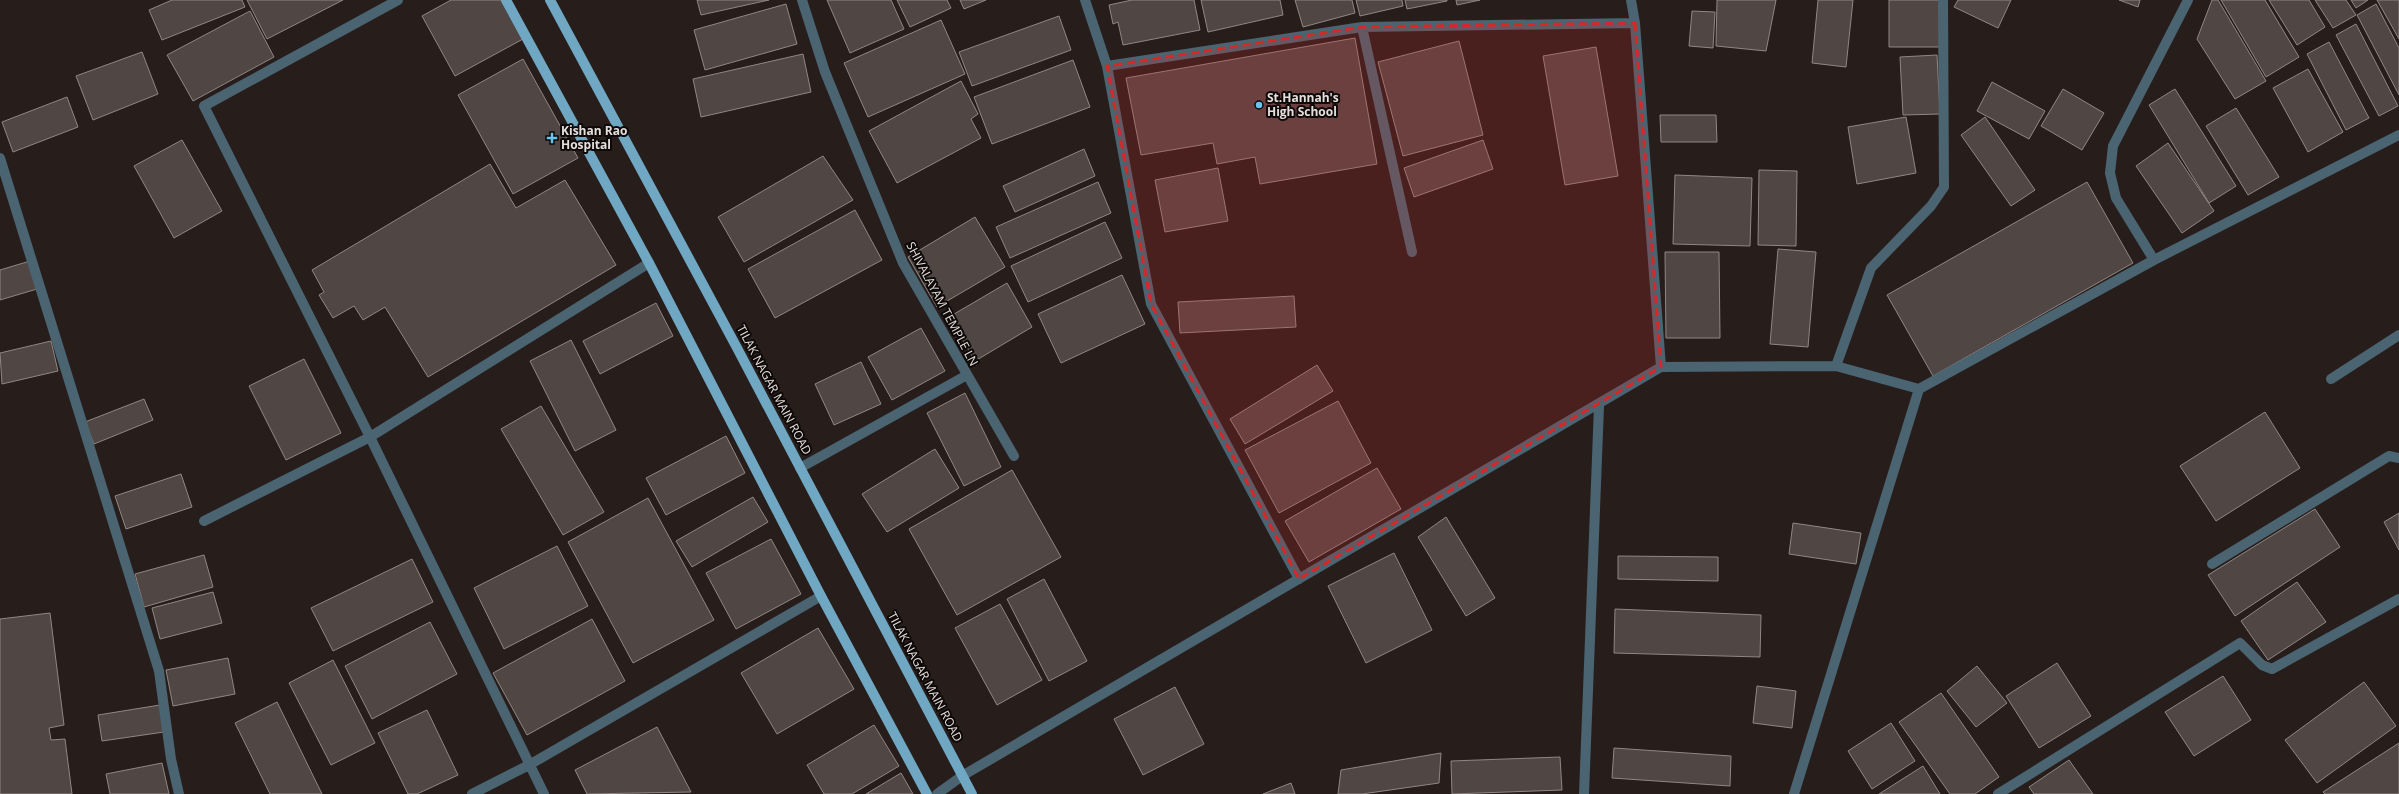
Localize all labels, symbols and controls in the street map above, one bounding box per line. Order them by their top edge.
place label: St.Hannah's High School [1267,89,1339,120]
marker: St.Hannah's High School [1254,100,1264,110]
place label: Kishan Rao Hospital [561,122,627,153]
marker: Kishan Rao Hospital [546,132,558,144]
street label: SHIVALAYAM TEMPLE LN [902,239,982,369]
street label: TILAK NAGAR MAIN ROAD [733,322,816,458]
street label: TILAK NAGAR MAIN ROAD [884,609,967,745]

